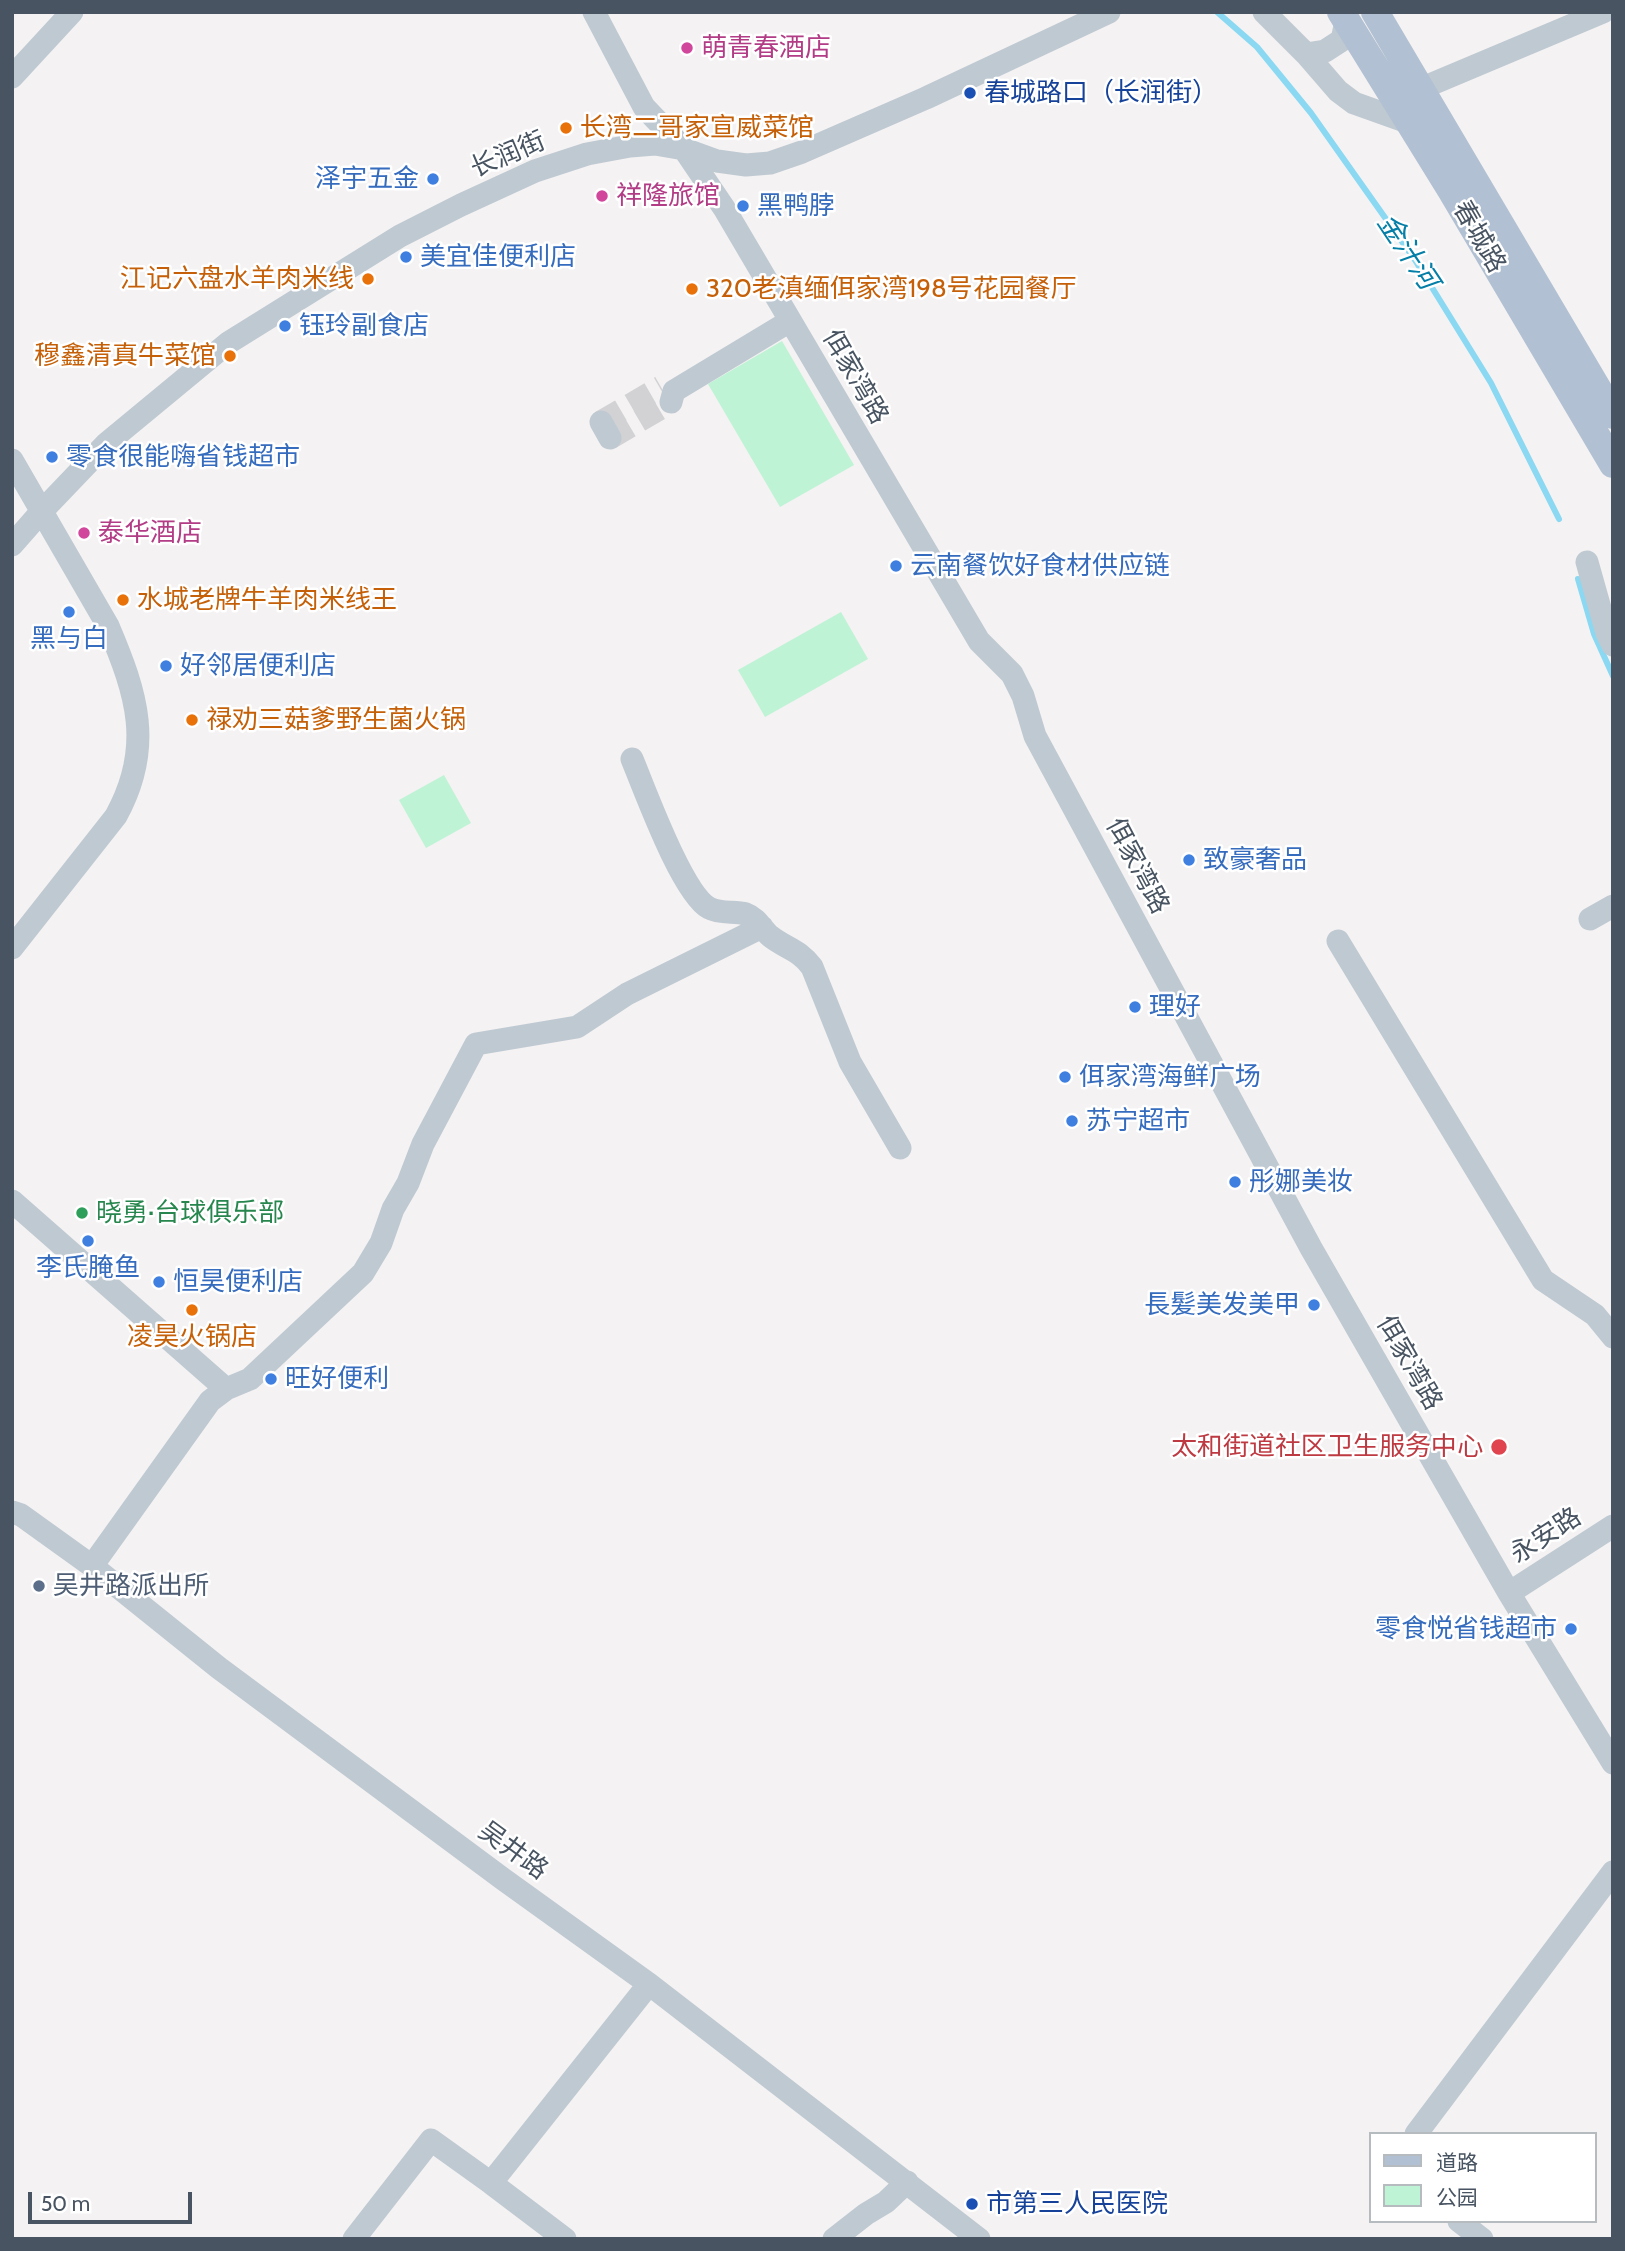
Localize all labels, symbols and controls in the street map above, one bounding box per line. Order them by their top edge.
place label: 萌青春酒店 [701,32,831,64]
marker: 萌青春酒店 [679,40,695,56]
place label: 春城路口（长润街） [984,77,1218,109]
marker: 春城路口（长润街） [962,85,978,101]
place label: 长湾二哥家宣威菜馆 [580,112,814,144]
marker: 长湾二哥家宣威菜馆 [558,120,574,136]
street label: 长润街 [466,125,550,185]
place label: 泽宇五金 [315,163,419,195]
marker: 泽宇五金 [425,171,441,187]
place label: 祥隆旅馆 [616,180,720,212]
marker: 祥隆旅馆 [594,188,610,204]
place label: 黑鸭脖 [757,190,835,222]
street label: 春城路 [1446,195,1512,279]
marker: 黑鸭脖 [735,198,751,214]
water label: 金汁河 [1370,208,1444,296]
place label: 美宜佳便利店 [420,241,576,273]
marker: 美宜佳便利店 [398,249,414,265]
place label: 江记六盘水羊肉米线 [120,263,354,295]
marker: 江记六盘水羊肉米线 [360,271,376,287]
place label: 320老滇缅佴家湾198号花园餐厅 [706,273,1077,305]
marker: 320老滇缅佴家湾198号花园餐厅 [684,281,700,297]
place label: 钰玲副食店 [299,310,429,342]
marker: 钰玲副食店 [277,318,293,334]
street label: 佴家湾路 [815,324,895,430]
place label: 穆鑫清真牛菜馆 [34,340,216,372]
marker: 穆鑫清真牛菜馆 [222,348,238,364]
place label: 零食很能嗨省钱超市 [66,441,300,473]
marker: 零食很能嗨省钱超市 [44,449,60,465]
place label: 泰华酒店 [98,517,202,549]
marker: 泰华酒店 [76,525,92,541]
place label: 云南餐饮好食材供应链 [910,550,1170,582]
marker: 云南餐饮好食材供应链 [888,558,904,574]
place label: 水城老牌牛羊肉米线王 [137,584,397,616]
marker: 水城老牌牛羊肉米线王 [115,592,131,608]
marker: 黑与白 [61,604,77,620]
place label: 黑与白 [30,623,108,655]
place label: 好邻居便利店 [180,650,336,682]
marker: 好邻居便利店 [158,658,174,674]
place label: 禄劝三菇爹野生菌火锅 [206,704,466,736]
marker: 禄劝三菇爹野生菌火锅 [184,712,200,728]
street label: 佴家湾路 [1099,813,1175,919]
place label: 致豪奢品 [1203,844,1307,876]
marker: 致豪奢品 [1181,852,1197,868]
place label: 理好 [1149,991,1201,1023]
marker: 理好 [1127,999,1143,1015]
place label: 佴家湾海鲜广场 [1079,1061,1261,1093]
marker: 佴家湾海鲜广场 [1057,1069,1073,1085]
place label: 苏宁超市 [1086,1105,1190,1137]
marker: 苏宁超市 [1064,1113,1080,1129]
place label: 彤娜美妆 [1249,1166,1353,1198]
marker: 彤娜美妆 [1227,1174,1243,1190]
place label: 晓勇·台球俱乐部 [96,1197,284,1229]
marker: 晓勇·台球俱乐部 [74,1205,90,1221]
marker: 李氏腌鱼 [80,1233,96,1249]
place label: 李氏腌鱼 [36,1252,140,1284]
place label: 恒昊便利店 [173,1266,303,1298]
marker: 恒昊便利店 [151,1274,167,1290]
place label: 長髪美发美甲 [1144,1289,1300,1321]
marker: 長髪美发美甲 [1306,1297,1322,1313]
marker: 凌昊火锅店 [184,1302,200,1318]
street label: 佴家湾路 [1369,1310,1449,1416]
place label: 凌昊火锅店 [127,1321,257,1353]
place label: 旺好便利 [285,1363,389,1395]
marker: 旺好便利 [263,1371,279,1387]
place label: 太和街道社区卫生服务中心 [1171,1431,1483,1463]
marker: 太和街道社区卫生服务中心 [1489,1437,1509,1457]
street label: 永安路 [1505,1502,1587,1570]
place label: 吴井路派出所 [53,1570,209,1602]
marker: 吴井路派出所 [31,1578,47,1594]
place label: 零食悦省钱超市 [1375,1613,1557,1645]
marker: 零食悦省钱超市 [1563,1621,1579,1637]
street label: 吴井路 [472,1815,554,1887]
legend [1370,2132,1597,2223]
text: 道路 [1436,2150,1478,2175]
scale bar [32,2178,196,2222]
text: 公园 [1436,2185,1478,2210]
place label: 市第三人民医院 [986,2188,1168,2220]
text: 50 m [41,2191,90,2216]
marker: 市第三人民医院 [964,2196,980,2212]

